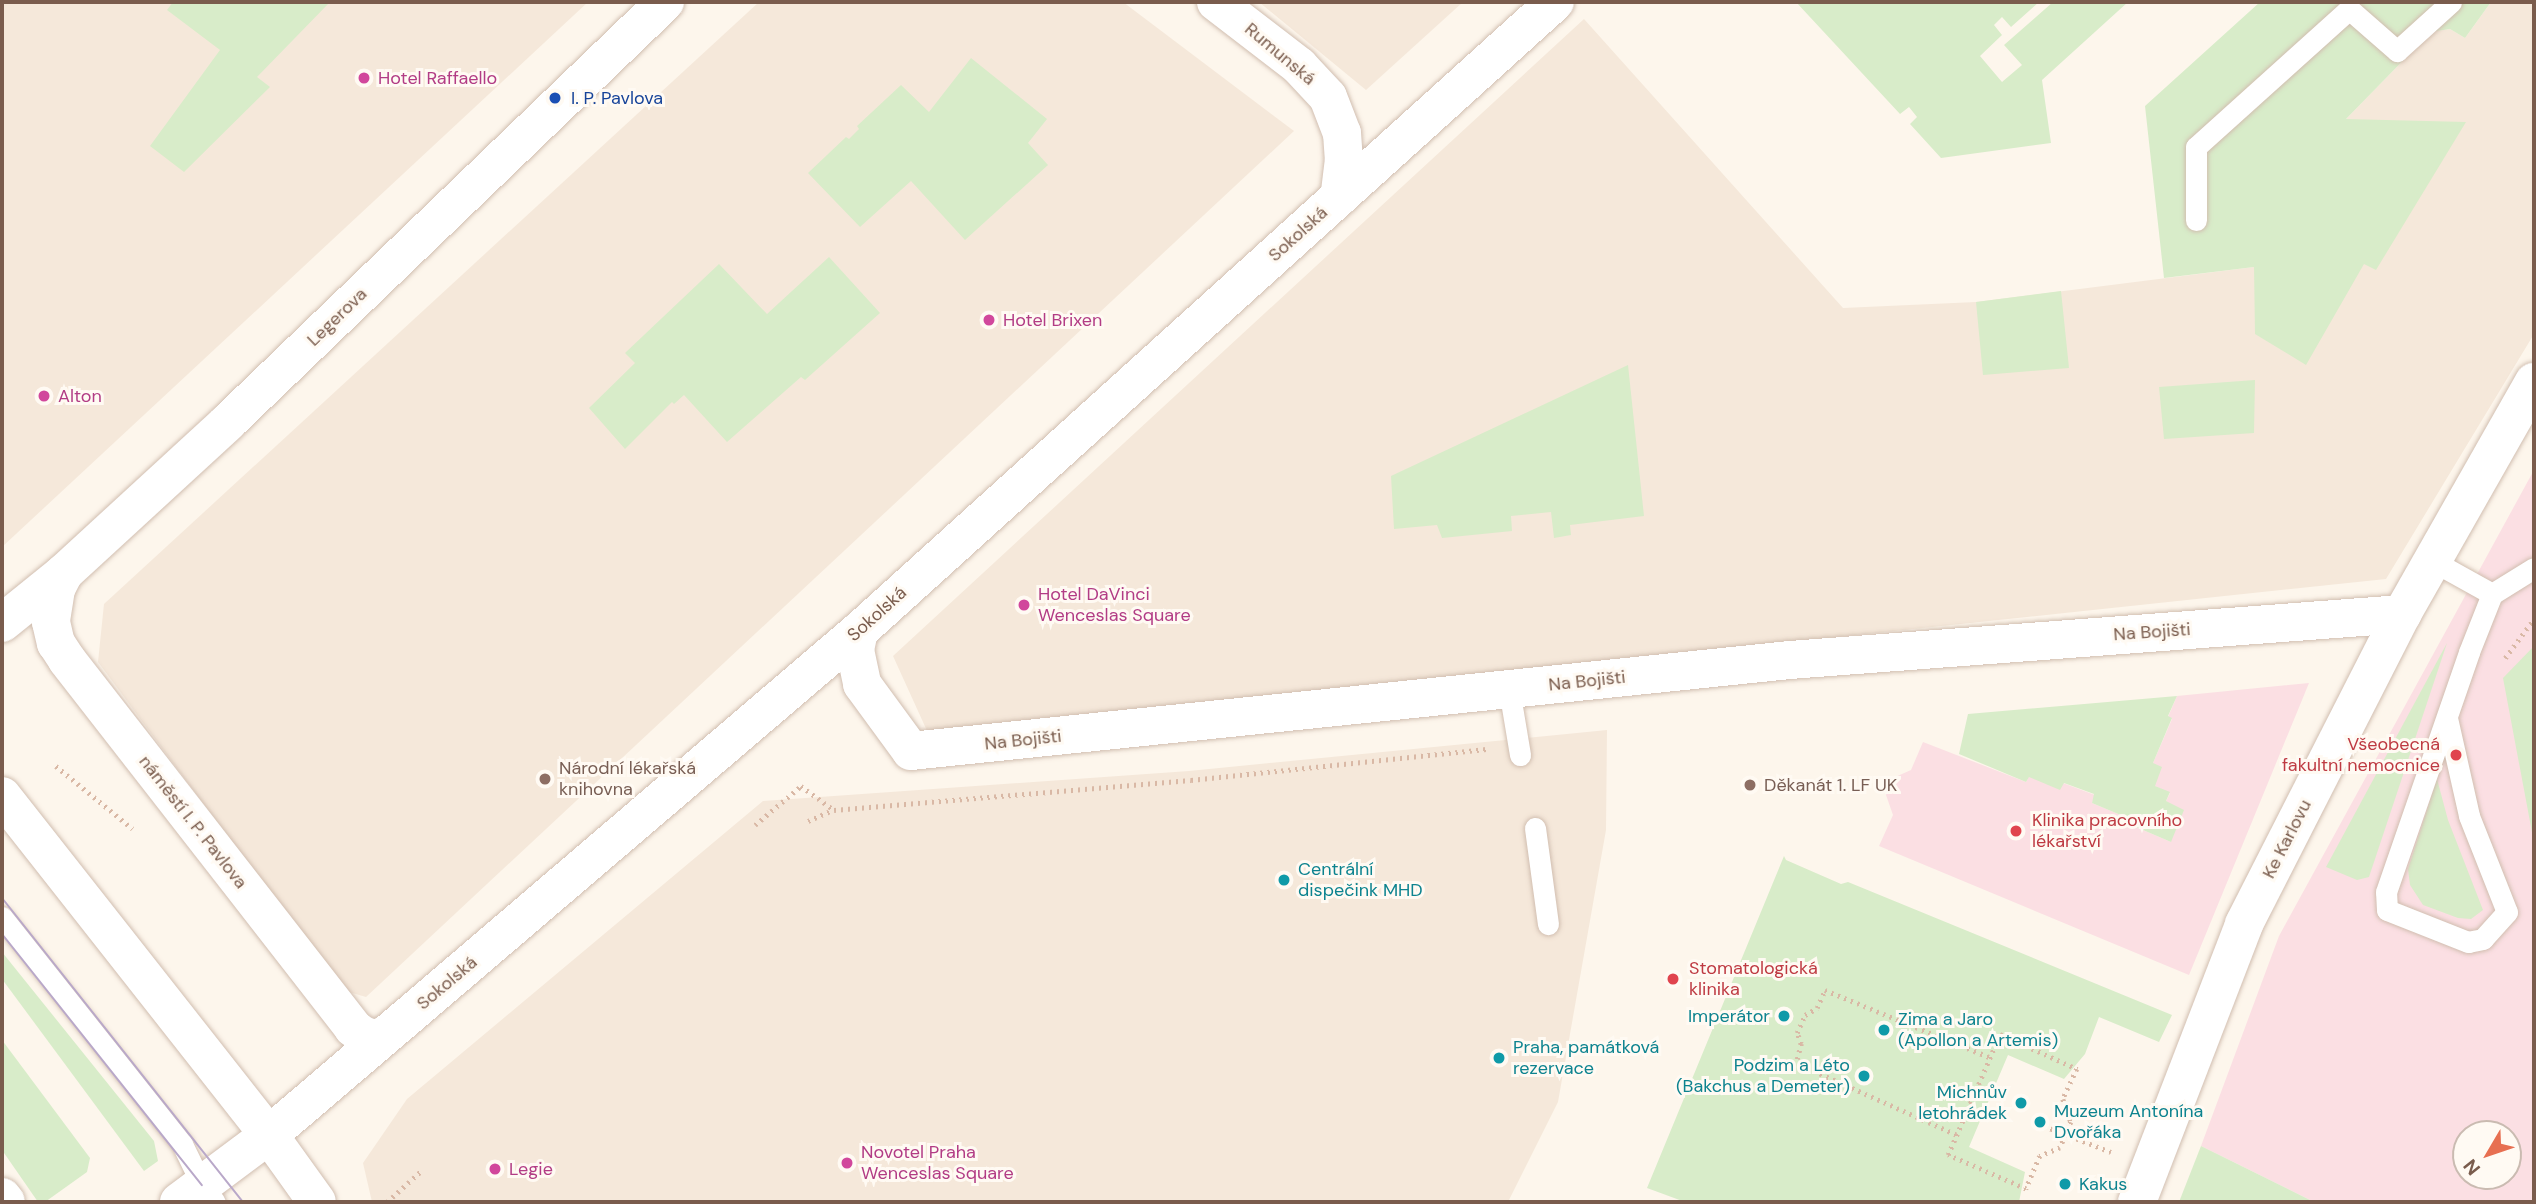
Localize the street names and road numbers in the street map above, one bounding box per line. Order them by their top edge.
street label: Rumunská [1240,18,1320,90]
street label: Sokolská [1264,202,1332,266]
street label: Legerova [303,283,371,351]
street label: Sokolská [843,582,911,646]
street label: Na Bojišti [2113,619,2191,645]
street label: Na Bojišti [1547,666,1627,696]
street label: Na Bojišti [983,725,1063,755]
street label: náměstí I. P. Pavlova [134,751,252,893]
street label: Ke Karlovu [2258,796,2316,882]
street label: Sokolská [412,952,482,1014]

